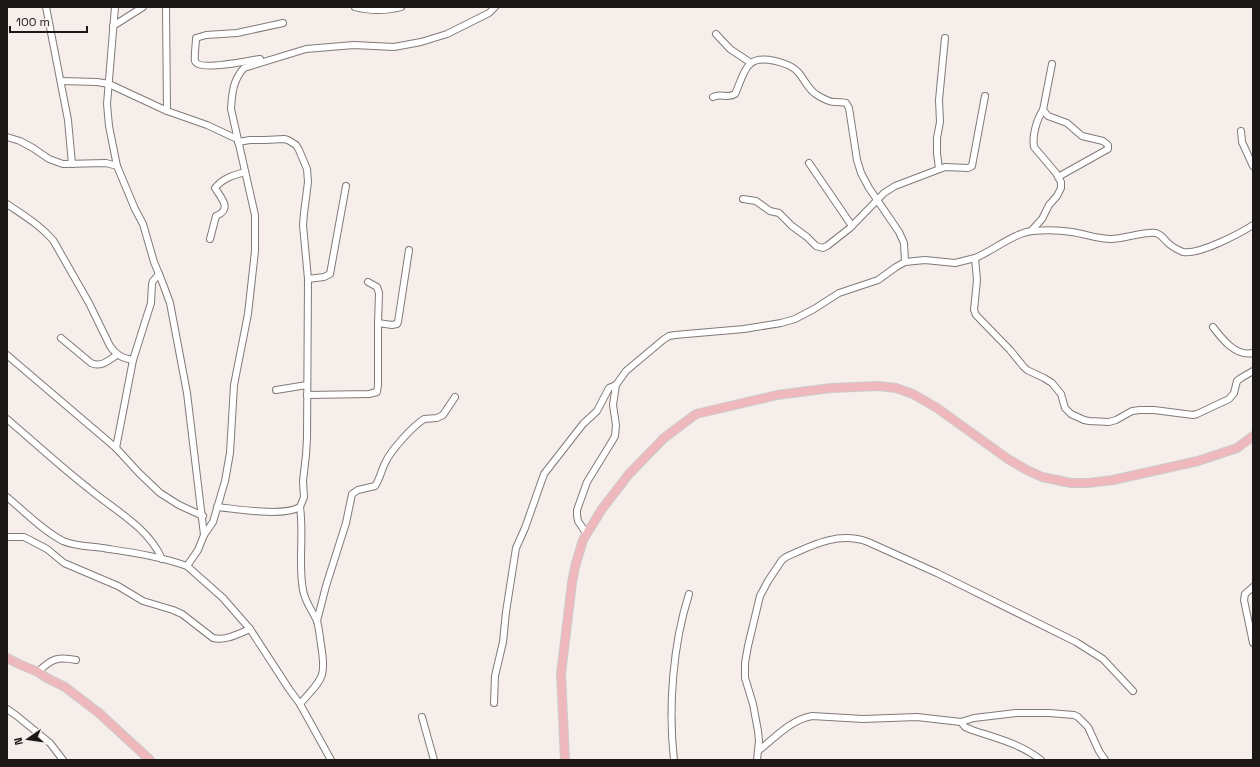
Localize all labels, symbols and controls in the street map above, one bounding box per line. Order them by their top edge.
scale bar [10,8,87,34]
text: 100 m [16,14,50,30]
north arrow [8,719,48,759]
text: N [11,736,26,746]

